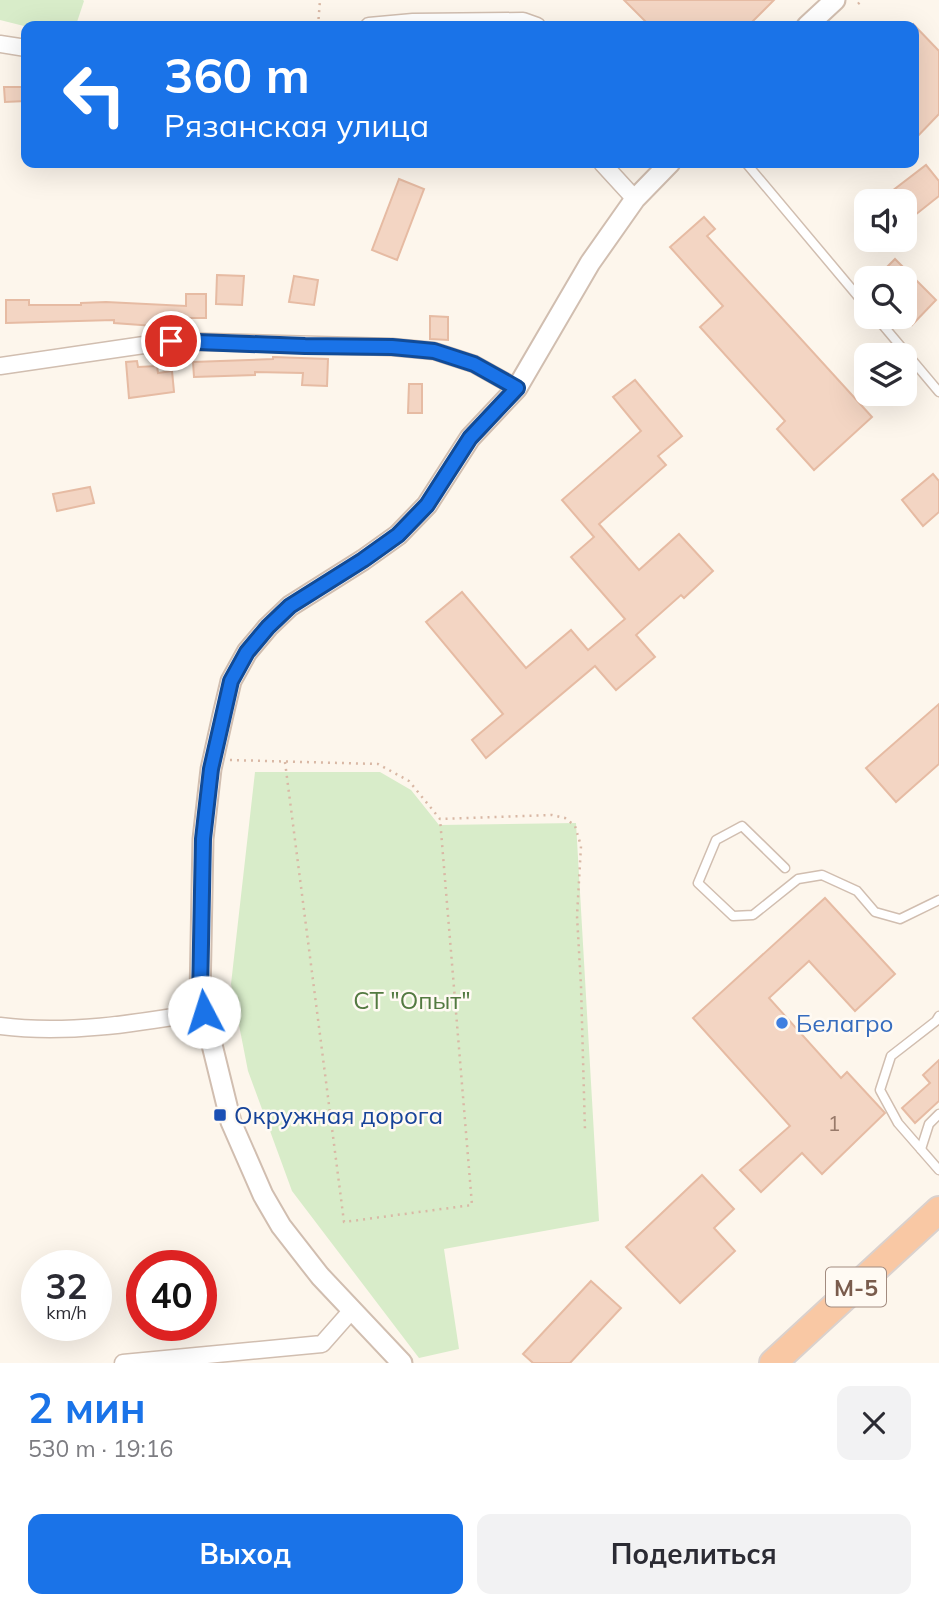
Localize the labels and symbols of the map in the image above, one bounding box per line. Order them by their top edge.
pin [141,311,201,371]
position arrow [167,975,241,1049]
park label: СТ "Опыт" [353,985,471,1015]
place label: Белагро [796,1008,894,1038]
marker: Белагро [774,1015,790,1031]
place label: Окружная дорога [234,1100,443,1130]
marker: Окружная дорога [212,1107,228,1123]
house number: 1 [828,1110,840,1136]
speed limit sign: 40 [126,1250,217,1341]
road number: М-5 [826,1268,886,1306]

